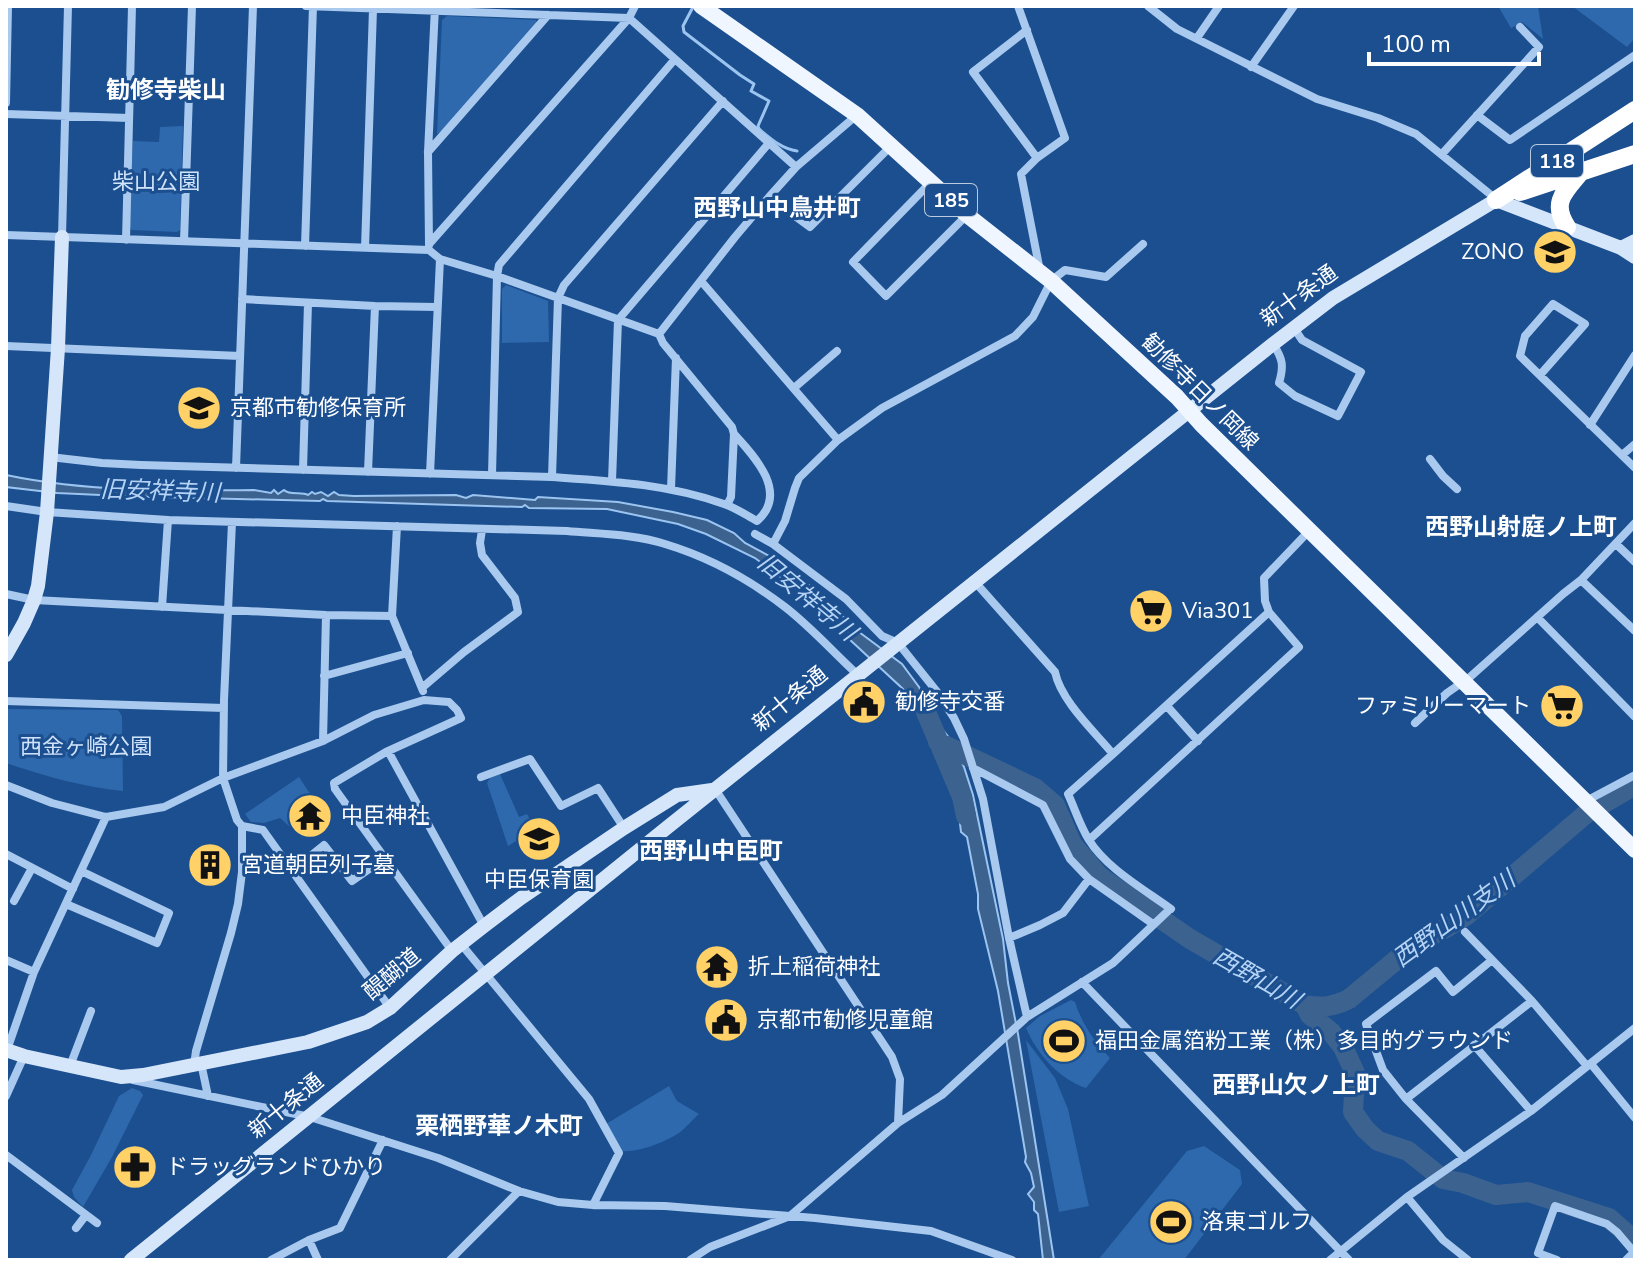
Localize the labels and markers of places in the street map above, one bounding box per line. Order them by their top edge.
school or university icon: ZONO [1531,228,1579,276]
place label: ZONO [1461,237,1524,267]
school or university icon: 京都市勧修保育所 [175,384,223,432]
place label: 京都市勧修保育所 [230,393,406,423]
supermarket icon: Via301 [1127,587,1175,635]
place label: Via301 [1181,596,1254,626]
public building icon: 勧修寺交番 [840,678,888,726]
supermarket icon: ファミリーマート [1538,682,1586,730]
place label: 勧修寺交番 [895,687,1005,717]
place label: ファミリーマート [1355,691,1531,721]
temple icon: 中臣神社 [286,792,334,840]
place label: 中臣神社 [341,801,429,831]
school or university icon: 中臣保育園 [515,815,563,863]
building icon: 宮道朝臣列子墓 [186,841,234,889]
place label: 宮道朝臣列子墓 [241,850,395,880]
place label: 中臣保育園 [484,865,594,895]
temple icon: 折上稲荷神社 [693,943,741,991]
place label: 折上稲荷神社 [748,952,880,982]
public building icon: 京都市勧修児童館 [702,996,750,1044]
place label: 京都市勧修児童館 [757,1005,933,1035]
sports icon: 福田金属箔粉工業（株）多目的グラウンド [1040,1017,1088,1065]
place label: 福田金属箔粉工業（株）多目的グラウンド [1095,1026,1513,1056]
pharmacy icon: ドラッグランドひかり [111,1143,159,1191]
place label: ドラッグランドひかり [166,1152,386,1182]
sports icon: 洛東ゴルフ [1147,1198,1195,1246]
place label: 洛東ゴルフ [1202,1207,1312,1237]

